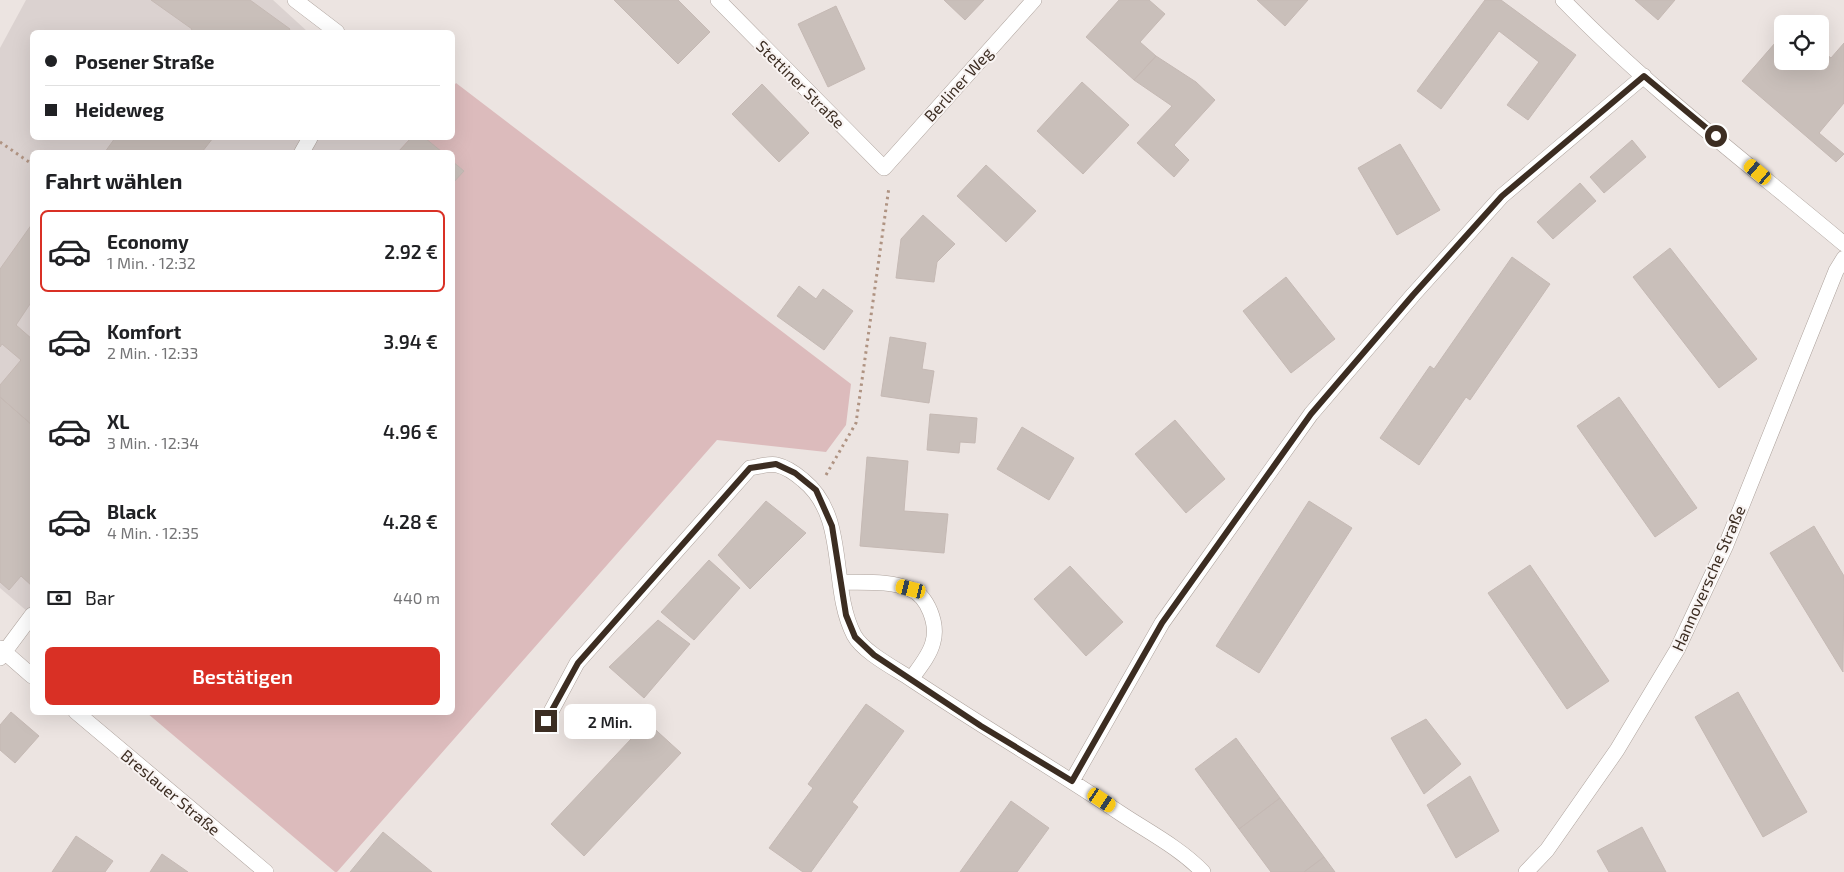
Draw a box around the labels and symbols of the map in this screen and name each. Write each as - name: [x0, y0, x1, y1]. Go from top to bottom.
- street label: Stettiner Straße: [753, 36, 849, 132]
- street label: Berliner Weg: [920, 43, 996, 125]
- route start: [1705, 125, 1727, 147]
- car: [1741, 157, 1774, 187]
- street label: Hannoversche Straße: [1667, 502, 1749, 654]
- car: [894, 578, 927, 600]
- callout: 2 Min.: [564, 704, 656, 738]
- route end: [535, 710, 557, 732]
- street label: Breslauer Straße: [118, 745, 224, 839]
- car: [1085, 785, 1118, 815]

